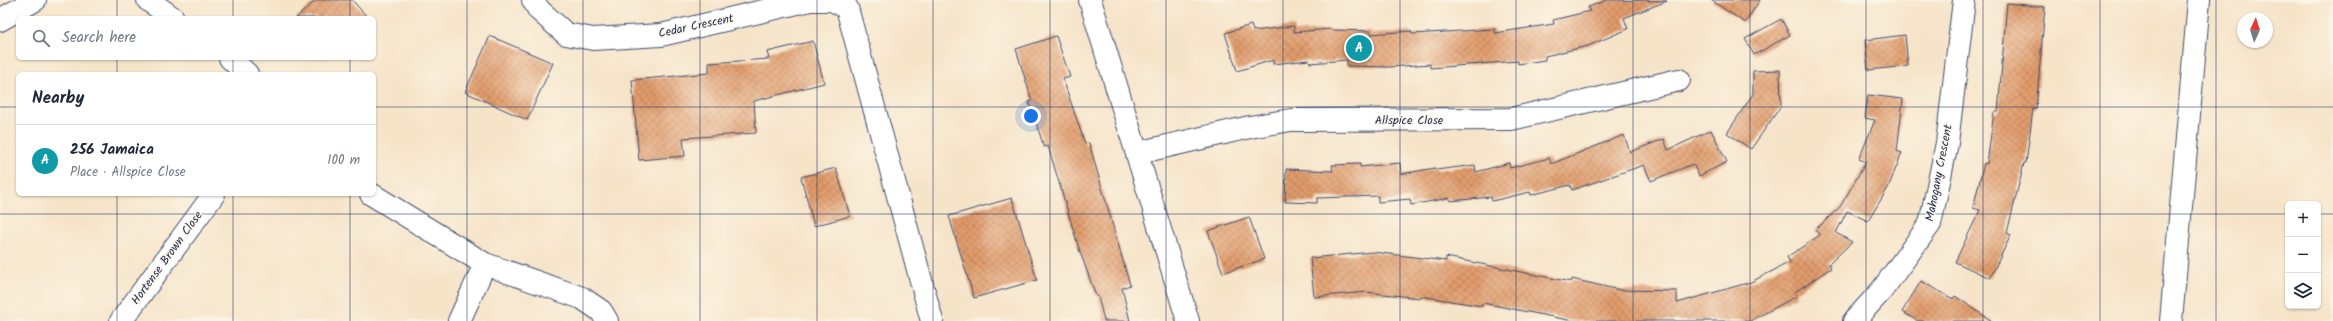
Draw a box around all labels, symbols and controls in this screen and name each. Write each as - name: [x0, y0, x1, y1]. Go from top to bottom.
- street label: Cedar Crescent: [657, 9, 736, 43]
- north arrow: [2237, 12, 2273, 48]
- search box: [16, 16, 376, 60]
- text: Search here: [62, 26, 136, 50]
- icon: search: [30, 27, 52, 49]
- pin: A: [1346, 33, 1372, 63]
- text: Nearby: [32, 85, 84, 112]
- your location: [1021, 106, 1041, 126]
- street label: Allspice Close: [1375, 111, 1444, 130]
- street label: Mahogany Crescent: [1920, 122, 1958, 223]
- text: 256 Jamaica: [70, 138, 154, 162]
- text: A: [41, 150, 49, 171]
- text: 100 m: [327, 150, 360, 171]
- text: Place · Allspice Close: [70, 162, 186, 183]
- map controls: [2285, 201, 2321, 309]
- button: +: [2285, 201, 2321, 237]
- street label: Hortense Brown Close: [127, 207, 208, 309]
- button: −: [2285, 237, 2321, 273]
- button: layers: [2285, 273, 2321, 309]

